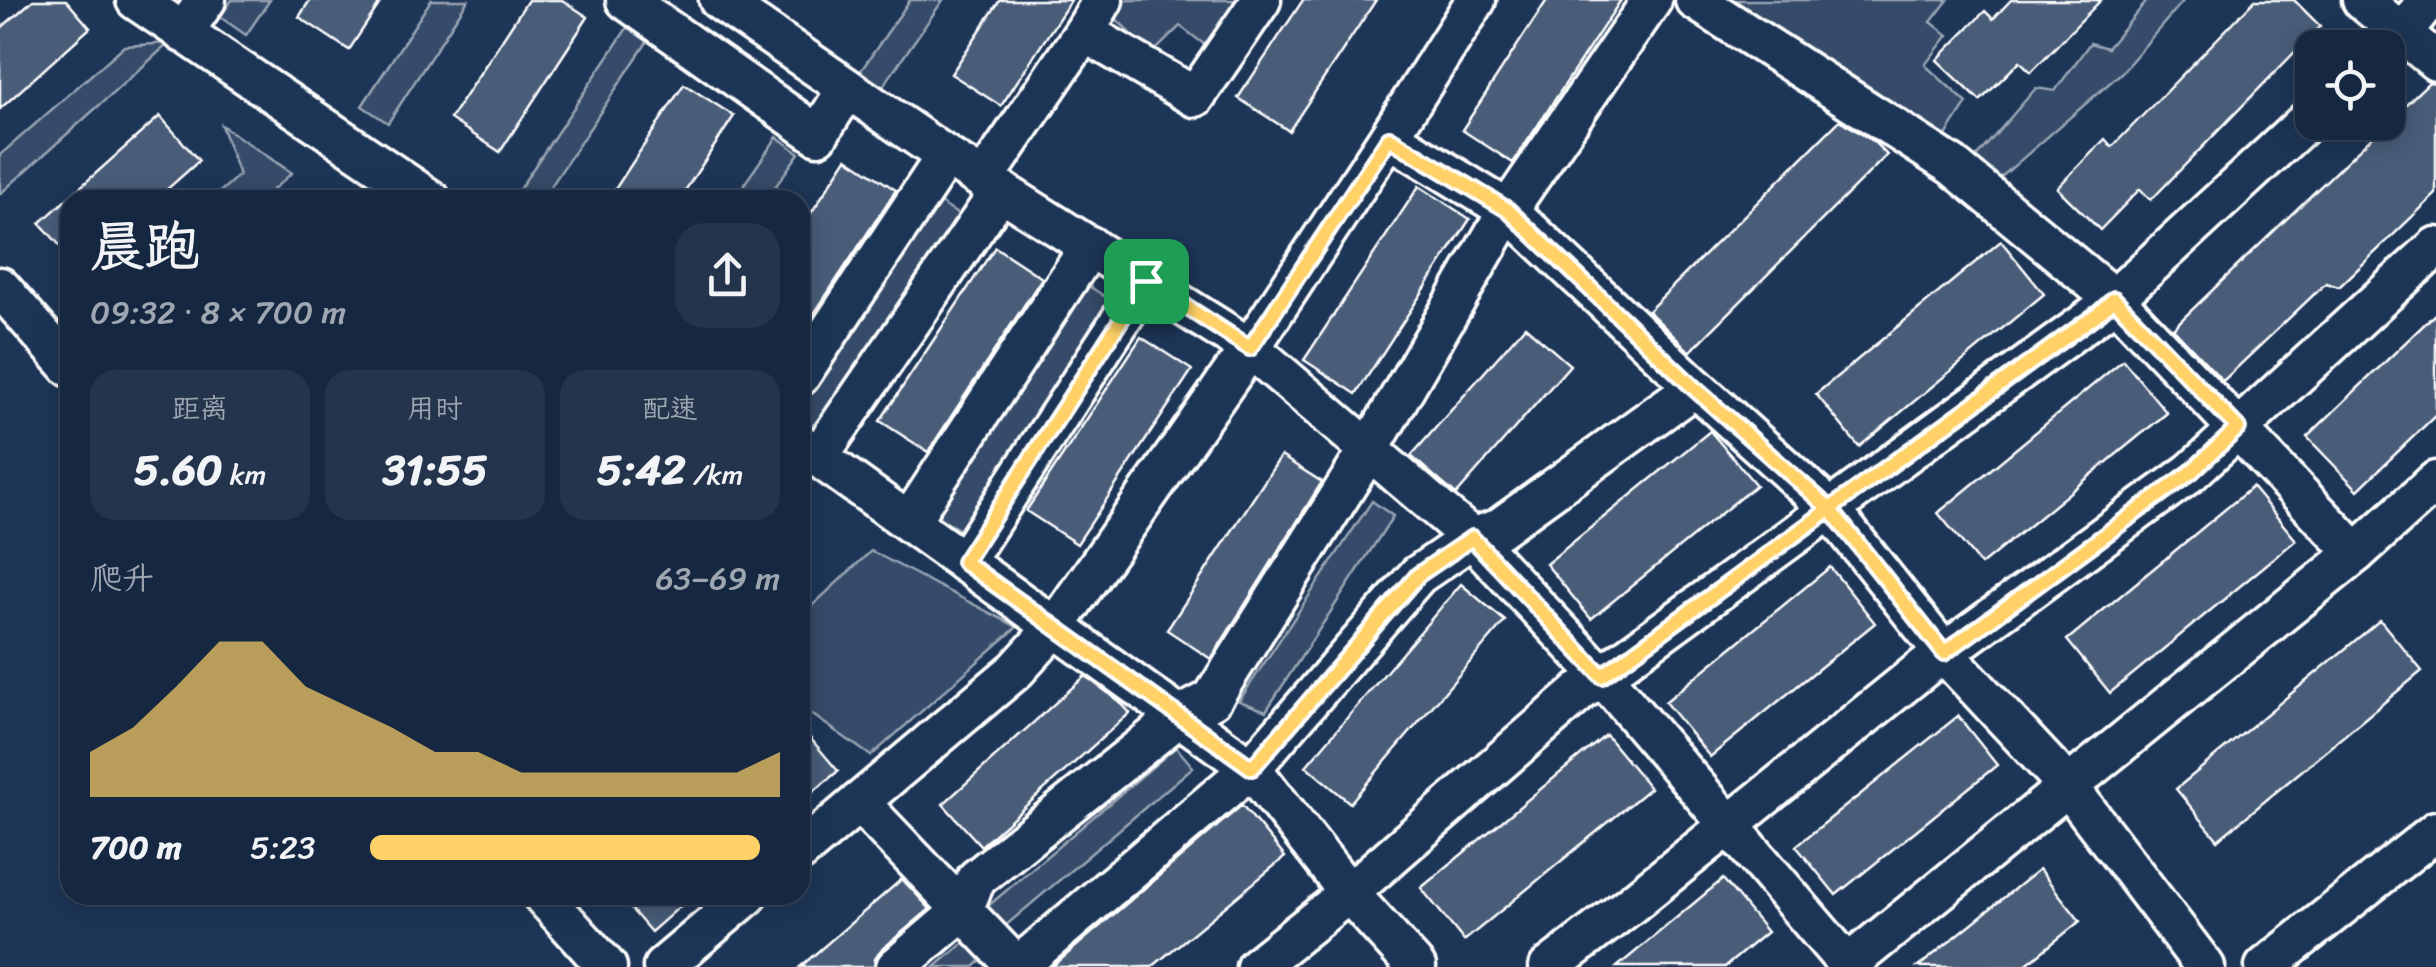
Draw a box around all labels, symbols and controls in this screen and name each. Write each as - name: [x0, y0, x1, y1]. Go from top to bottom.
- map controls: [2295, 30, 2405, 140]
- button: locate: [2295, 30, 2405, 140]
- text: 晨跑: [90, 198, 200, 295]
- button: share: [675, 223, 780, 328]
- pin: [1104, 239, 1189, 324]
- icon: arrive: [1119, 254, 1174, 309]
- text: 09:32 · 8 × 700 m: [90, 284, 346, 341]
- text: 距离: [172, 384, 228, 433]
- text: 用时: [407, 384, 463, 433]
- text: 配速: [642, 384, 698, 433]
- text: 5.60: [134, 433, 223, 507]
- text: 31:55: [382, 433, 488, 507]
- text: 5:42: [597, 433, 686, 507]
- text: km: [223, 450, 266, 499]
- text: /km: [686, 450, 743, 499]
- text: 爬升: [90, 550, 154, 607]
- text: 63–69 m: [655, 550, 780, 607]
- text: 700 m: [90, 819, 182, 876]
- text: 5:23: [250, 819, 315, 876]

